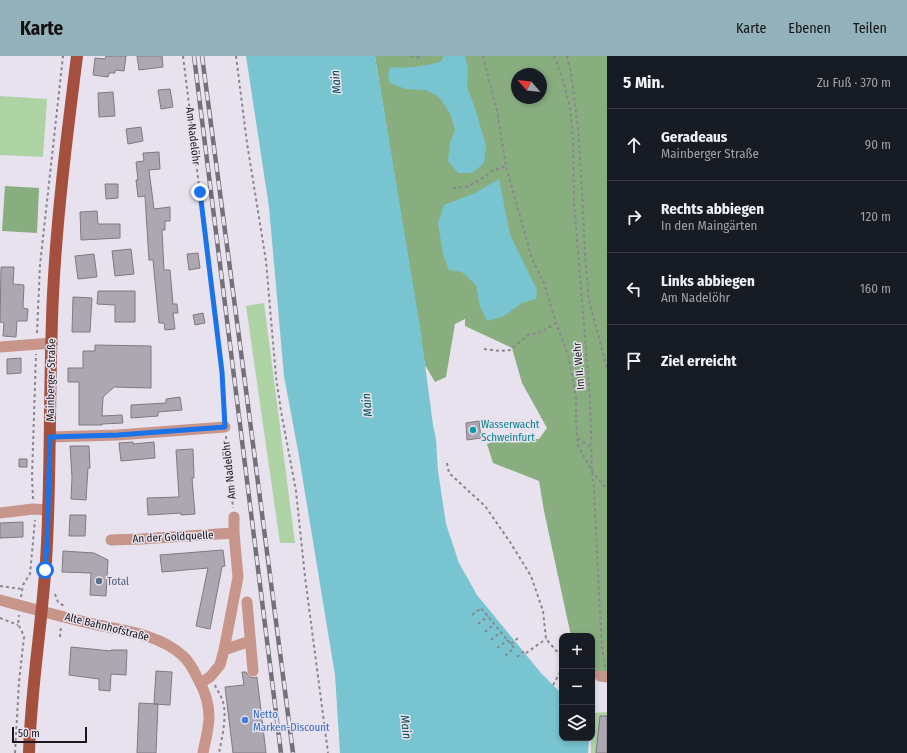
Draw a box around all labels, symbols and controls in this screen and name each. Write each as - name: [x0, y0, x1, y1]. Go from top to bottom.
- text: Karte: [20, 17, 63, 40]
- text: Karte: [736, 20, 766, 37]
- text: Ebenen: [788, 20, 831, 37]
- text: Teilen: [853, 20, 887, 37]
- north arrow: [511, 68, 547, 104]
- water label: Main: [328, 69, 344, 95]
- text: 5 Min.: [623, 72, 664, 93]
- text: Zu Fuß · 370 m: [817, 75, 891, 90]
- street label: Am Nadelöhr: [183, 106, 203, 166]
- text: Geradeaus: [661, 128, 727, 146]
- icon: ahead: [623, 134, 645, 156]
- text: 90 m: [865, 137, 891, 152]
- text: Mainberger Straße: [661, 146, 759, 161]
- route end: [191, 183, 209, 201]
- text: Rechts abbiegen: [661, 200, 764, 218]
- icon: right: [623, 206, 645, 228]
- text: 120 m: [860, 209, 891, 224]
- text: In den Maingärten: [661, 218, 757, 233]
- text: Links abbiegen: [661, 272, 755, 290]
- icon: left: [623, 278, 645, 300]
- text: 160 m: [860, 281, 891, 296]
- text: Am Nadelöhr: [661, 290, 730, 305]
- street label: Mainberger Straße: [44, 338, 58, 422]
- street label: Im II. Wehr: [570, 341, 588, 390]
- icon: arrive: [623, 350, 645, 372]
- text: Ziel erreicht: [661, 352, 736, 370]
- water label: Main: [359, 392, 375, 418]
- place label: Wasserwacht Schweinfurt: [481, 418, 540, 444]
- marker: Wasserwacht Schweinfurt: [468, 425, 478, 435]
- street label: Am Nadelöhr: [219, 440, 239, 500]
- street label: An der Goldquelle: [132, 528, 214, 546]
- route start: [36, 561, 54, 579]
- place label: Total: [107, 575, 129, 588]
- marker: Total: [94, 576, 104, 586]
- street label: Alte Bahnhofstraße: [63, 610, 151, 644]
- map controls: [559, 633, 595, 741]
- button: +: [559, 633, 595, 669]
- button: −: [559, 669, 595, 705]
- button: layers: [559, 705, 595, 741]
- place label: Netto Marken-Discount: [253, 708, 330, 734]
- water label: Main: [398, 714, 414, 740]
- marker: Netto Marken-Discount: [240, 715, 250, 725]
- scale bar: [12, 725, 87, 744]
- text: 50 m: [18, 727, 40, 740]

